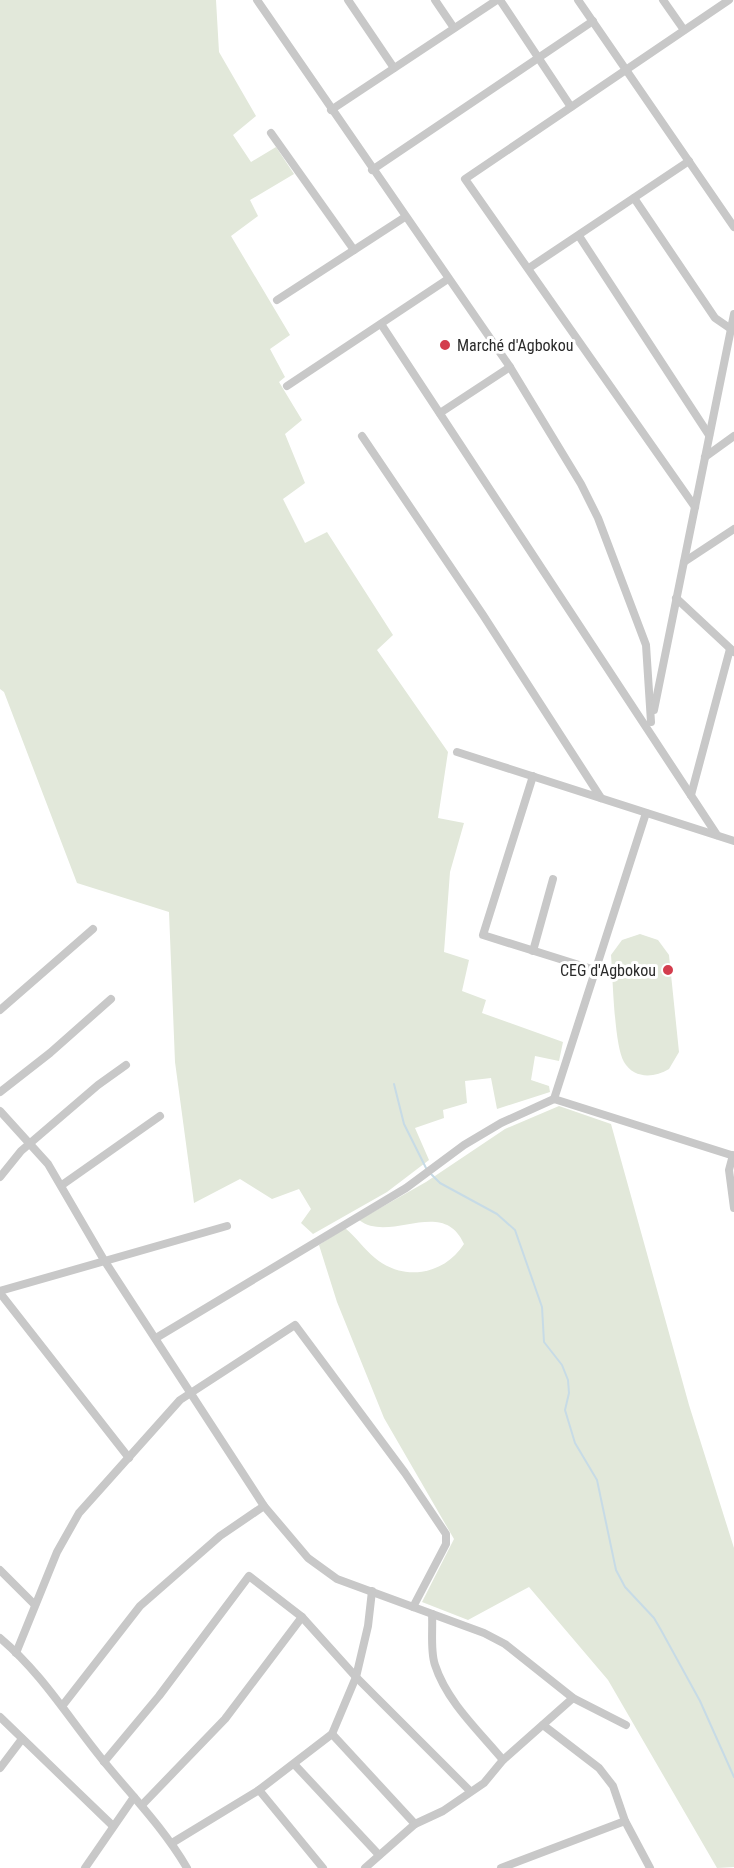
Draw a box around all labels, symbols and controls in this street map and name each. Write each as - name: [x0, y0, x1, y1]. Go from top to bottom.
- place label: Marché d'Agbokou: [457, 336, 574, 355]
- marker: Marché d'Agbokou: [438, 338, 452, 352]
- place label: CEG d'Agbokou: [560, 961, 656, 980]
- marker: CEG d'Agbokou: [661, 963, 675, 977]

